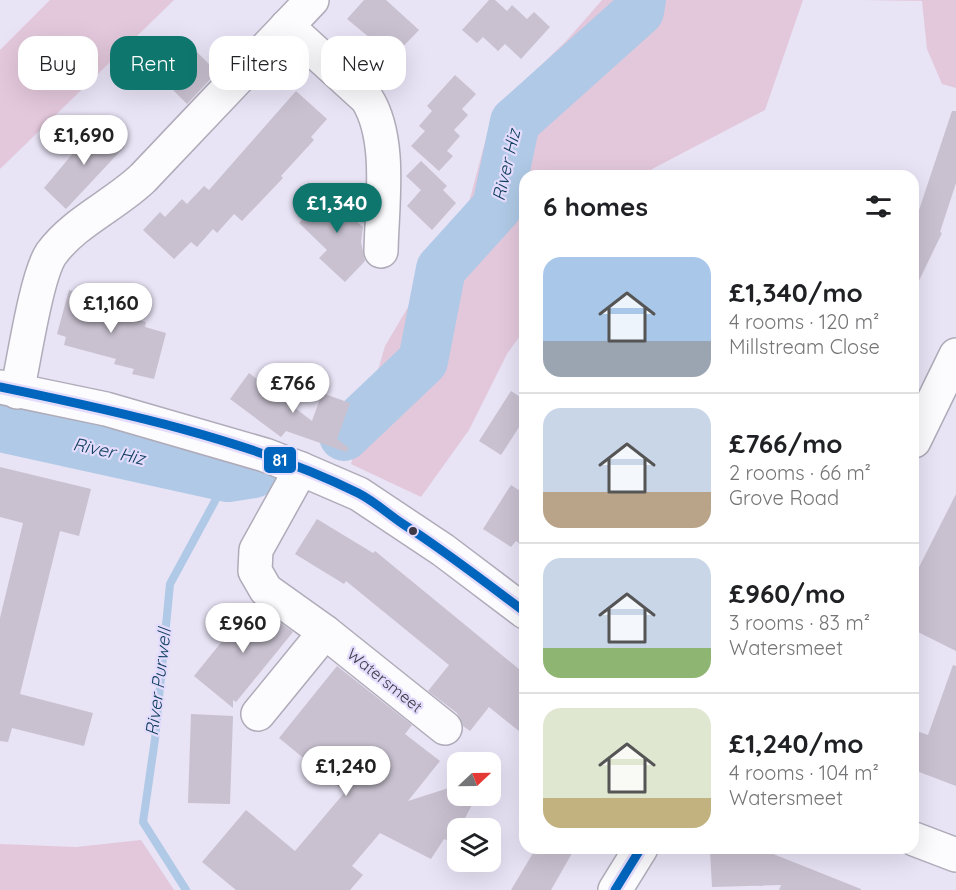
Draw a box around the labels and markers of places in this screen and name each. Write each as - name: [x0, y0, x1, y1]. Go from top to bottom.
- pin: £1,690: [35, 115, 133, 166]
- pin: £1,340: [288, 183, 386, 234]
- pin: £1,160: [62, 283, 160, 334]
- pin: £766: [257, 363, 329, 414]
- unlabelled marker: [407, 525, 419, 537]
- pin: £960: [207, 603, 279, 654]
- pin: £1,240: [297, 746, 395, 797]

